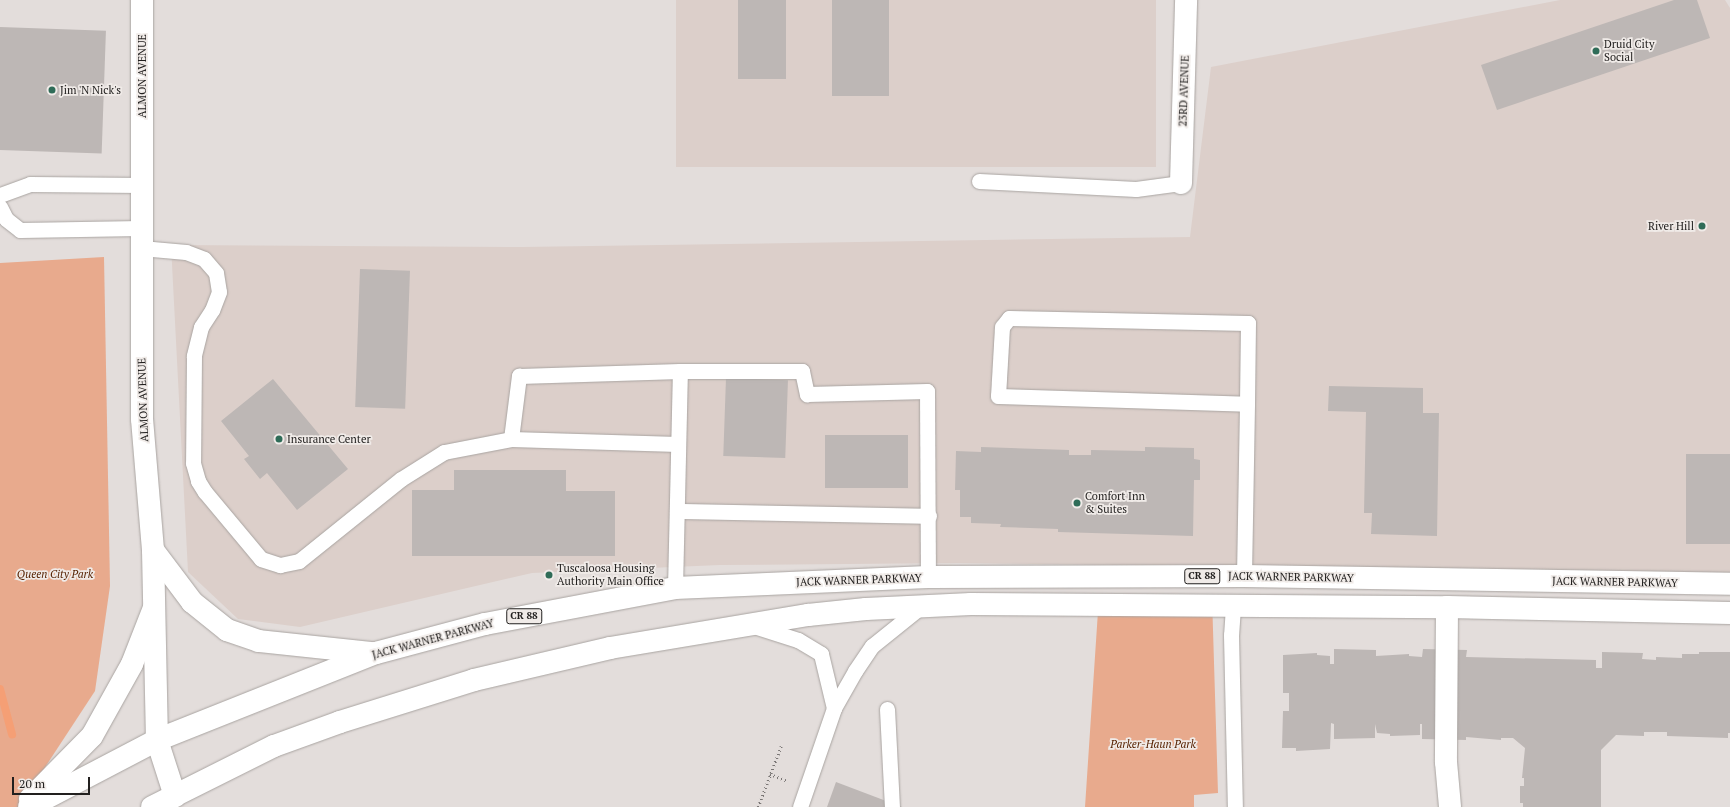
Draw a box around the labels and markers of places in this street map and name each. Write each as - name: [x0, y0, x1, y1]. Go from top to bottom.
- place label: Druid City Social: [1604, 38, 1654, 64]
- marker: Druid City Social: [1591, 46, 1601, 56]
- place label: Jim 'N Nick's: [60, 83, 121, 97]
- marker: Jim 'N Nick's: [47, 85, 57, 95]
- place label: River Hill: [1648, 219, 1694, 233]
- marker: River Hill: [1697, 221, 1707, 231]
- place label: Insurance Center: [287, 432, 371, 446]
- marker: Insurance Center: [274, 434, 284, 444]
- place label: Comfort Inn & Suites: [1085, 490, 1145, 516]
- marker: Comfort Inn & Suites: [1072, 498, 1082, 508]
- place label: Tuscaloosa Housing Authority Main Office: [557, 562, 664, 588]
- marker: Tuscaloosa Housing Authority Main Office: [544, 570, 554, 580]

